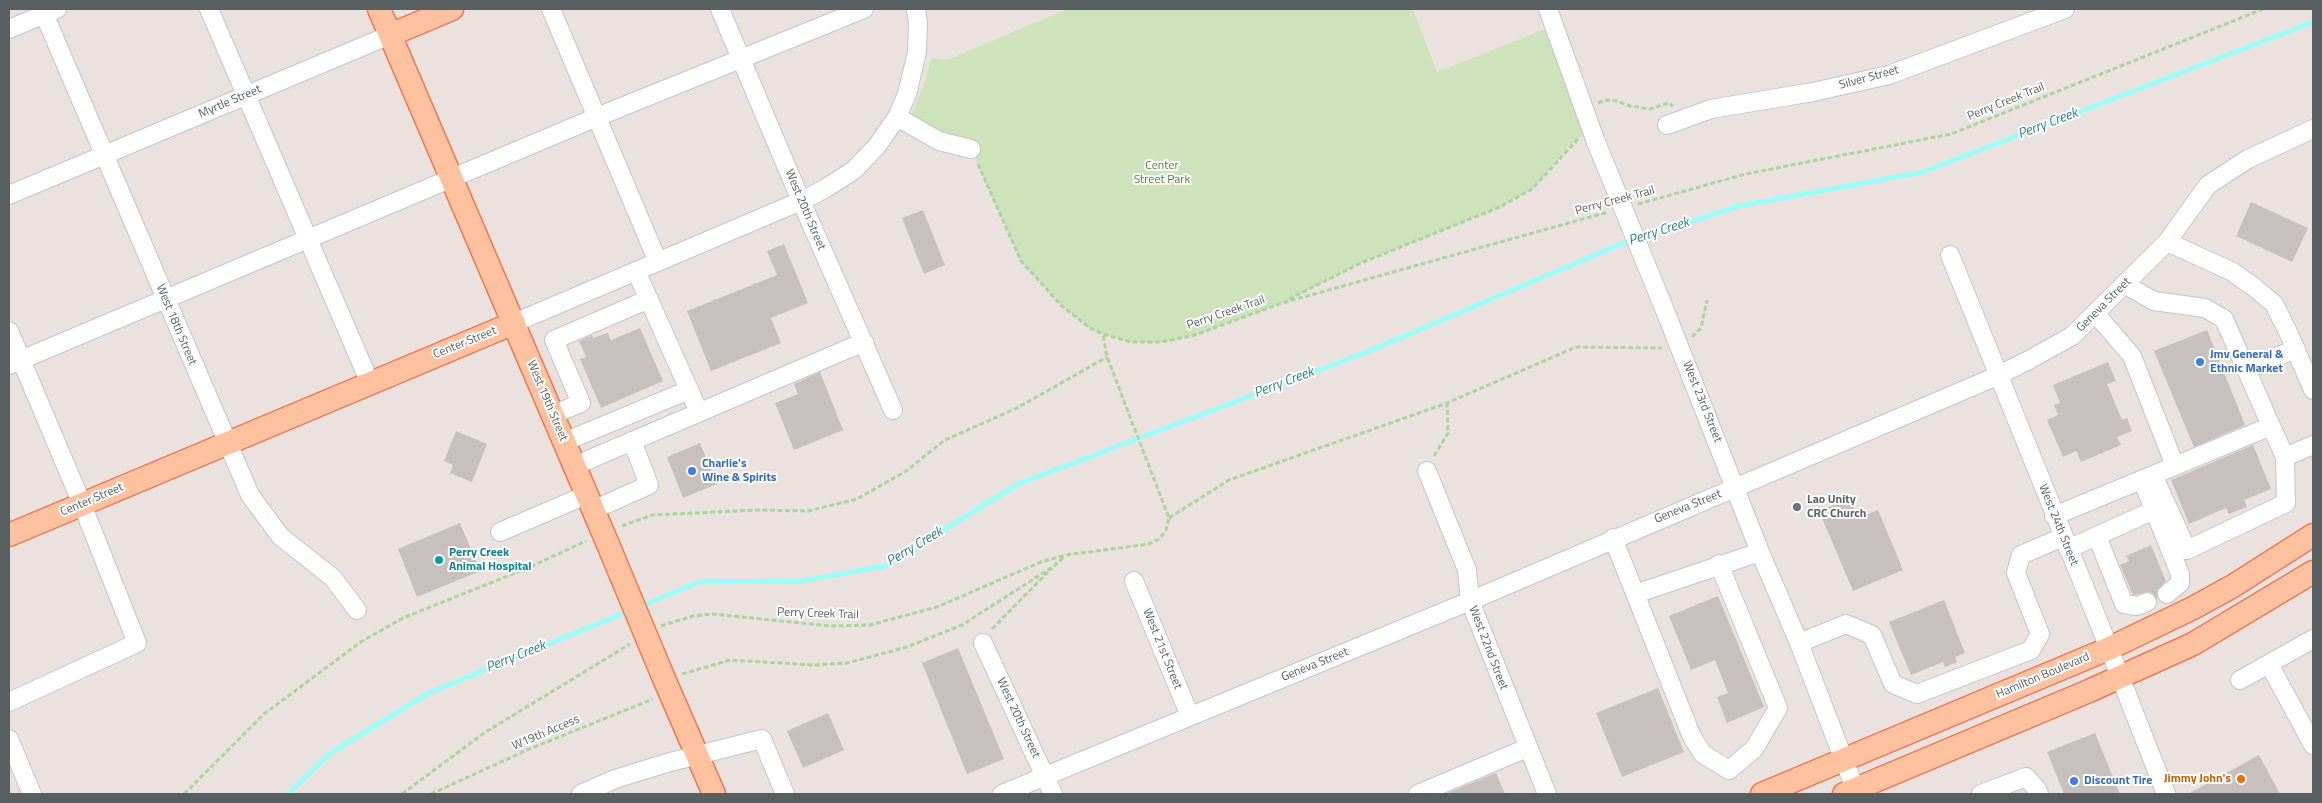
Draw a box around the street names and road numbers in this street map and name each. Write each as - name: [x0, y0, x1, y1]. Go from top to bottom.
- street label: Silver Street: [1838, 63, 1900, 93]
- street label: Perry Creek Trail: [1965, 80, 2047, 124]
- street label: Myrtle Street: [197, 82, 263, 122]
- street label: West 20th Street: [781, 167, 829, 253]
- street label: Perry Creek Trail: [1574, 183, 1656, 219]
- street label: Geneva Street: [2074, 275, 2134, 335]
- street label: West 18th Street: [152, 282, 200, 368]
- street label: Perry Creek Trail: [1185, 293, 1267, 333]
- street label: Center Street: [431, 324, 499, 362]
- street label: West 19th Street: [523, 358, 571, 444]
- street label: West 23rd Street: [1679, 359, 1725, 445]
- street label: Center Street: [58, 480, 126, 520]
- street label: West 24th Street: [2035, 482, 2081, 568]
- street label: Geneva Street: [1652, 487, 1724, 527]
- street label: West 22nd Street: [1465, 604, 1511, 692]
- street label: Perry Creek Trail: [777, 605, 859, 623]
- street label: West 21st Street: [1139, 607, 1185, 691]
- street label: Geneva Street: [1279, 645, 1351, 685]
- street label: Hamilton Boulevard: [1994, 650, 2092, 702]
- street label: West 20th Street: [993, 676, 1043, 760]
- street label: W19th Access: [510, 712, 582, 754]

